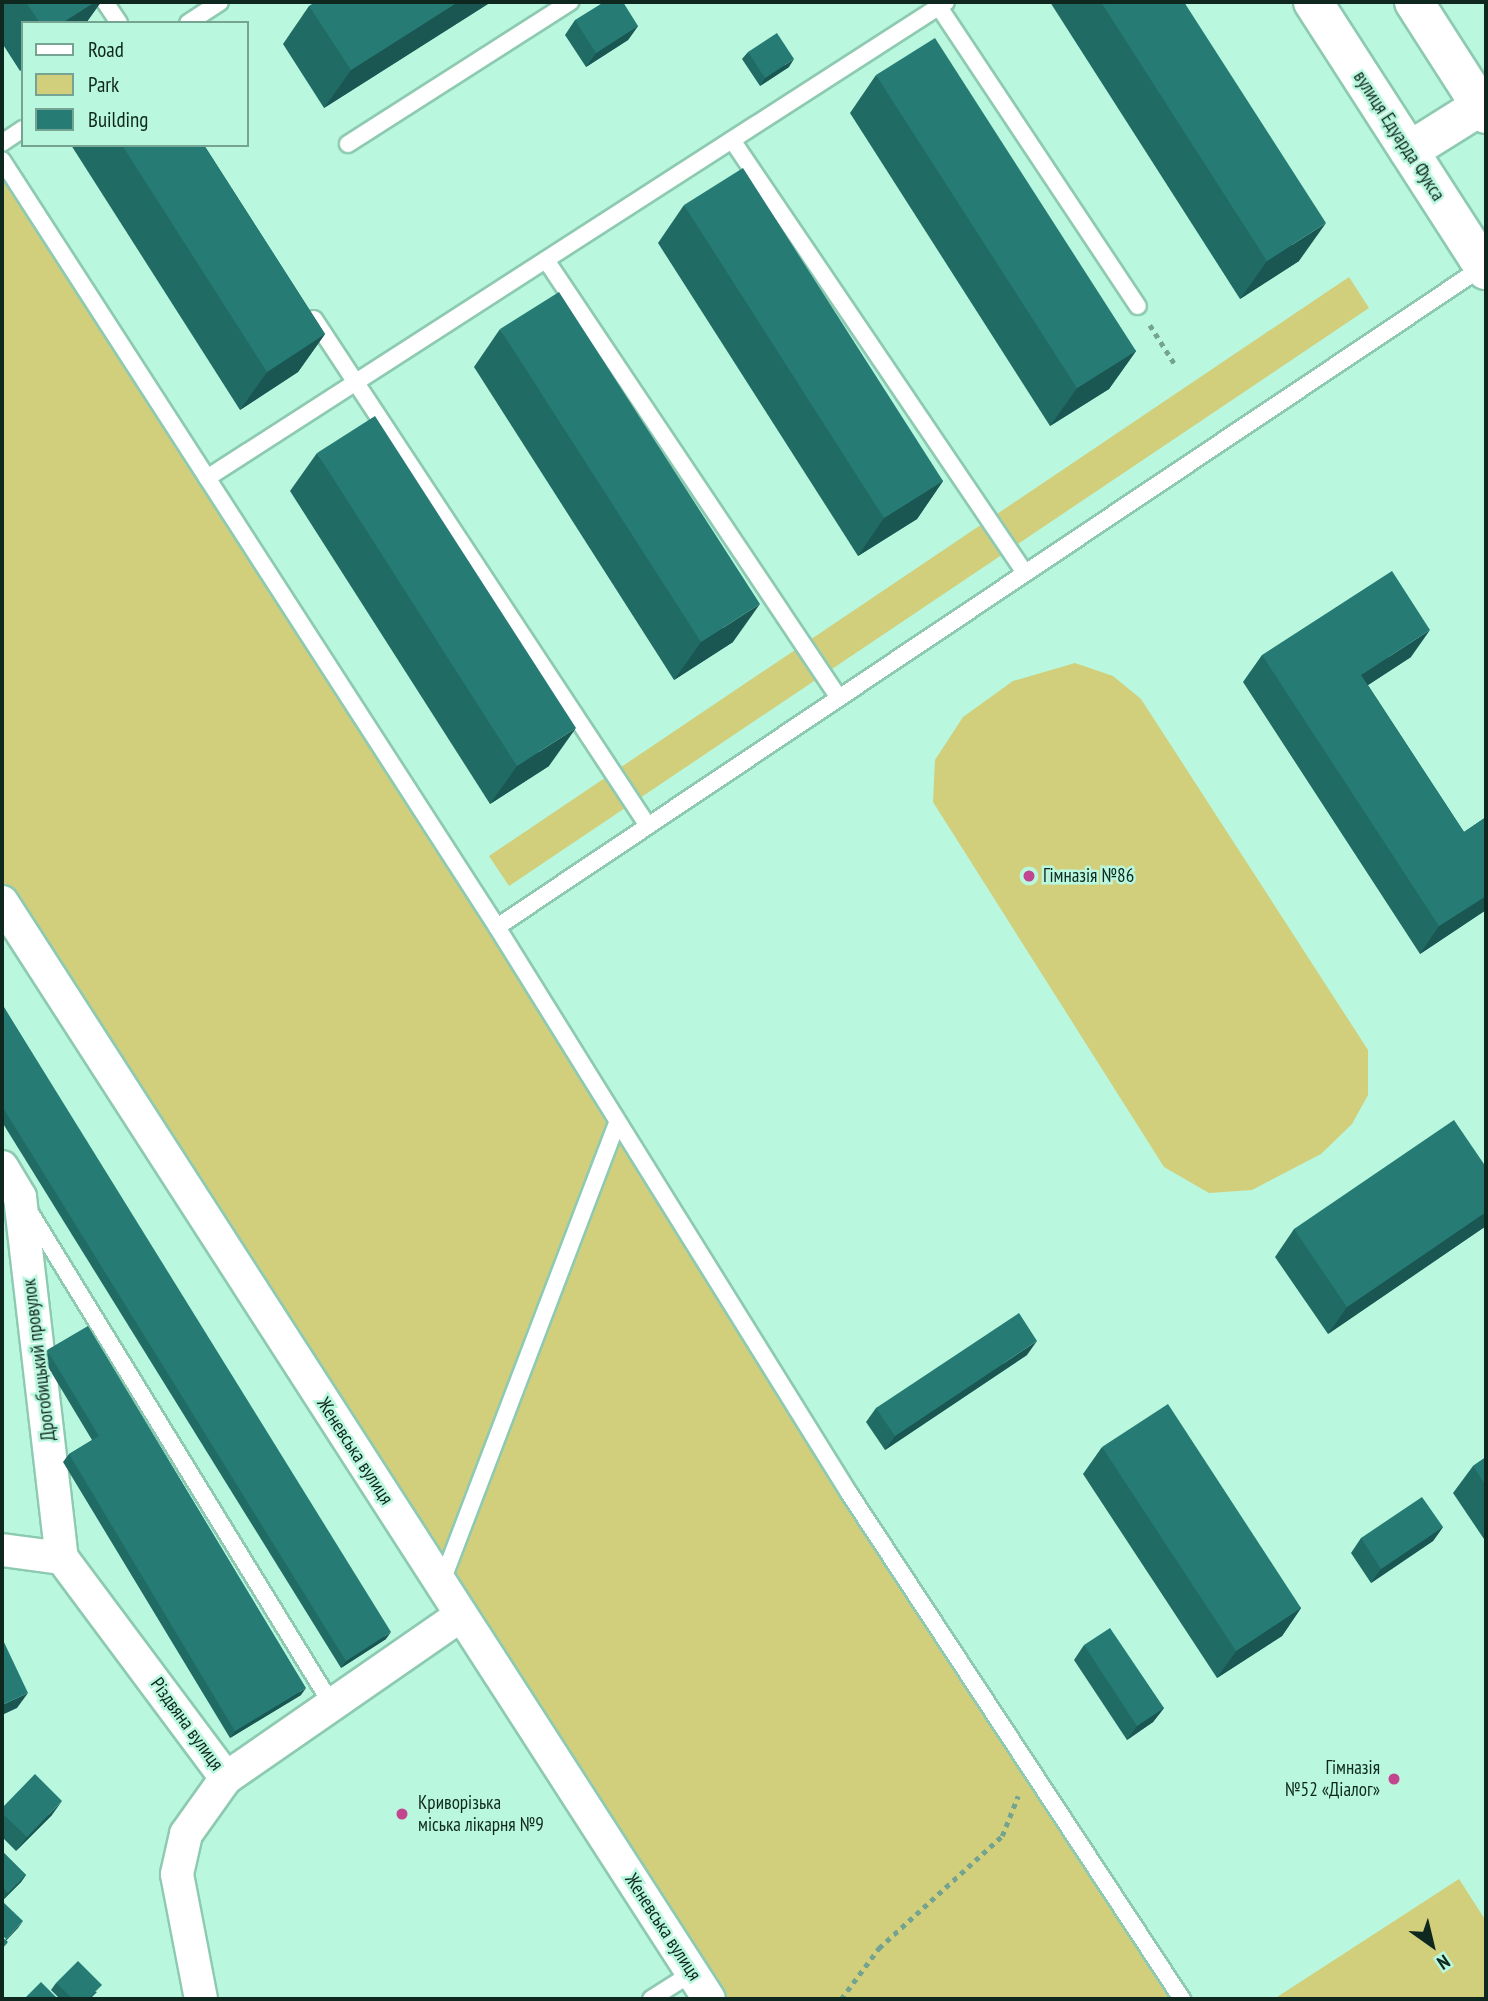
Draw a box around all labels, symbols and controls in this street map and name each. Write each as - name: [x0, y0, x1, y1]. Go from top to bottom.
- legend: [21, 21, 248, 147]
- text: Road: [88, 36, 124, 63]
- street label: вулиця Едуарда Фукса: [1348, 67, 1450, 205]
- text: Park: [88, 71, 119, 98]
- text: Building: [88, 106, 148, 133]
- place label: Гімназія №86: [1043, 865, 1134, 887]
- marker: Гімназія №86: [1021, 868, 1037, 884]
- street label: Дрогобицький провулок: [18, 1278, 60, 1442]
- street label: Женевська вулиця: [312, 1393, 398, 1509]
- street label: Різдвяна вулиця: [146, 1673, 228, 1775]
- place label: Гімназія №52 «Діалог»: [1285, 1757, 1380, 1801]
- marker: Гімназія №52 «Діалог»: [1386, 1771, 1402, 1787]
- place label: Криворізька міська лікарня №9: [418, 1792, 544, 1836]
- marker: Криворізька міська лікарня №9: [392, 1804, 412, 1824]
- street label: Женевська вулиця: [620, 1869, 706, 1985]
- north arrow: [1397, 1910, 1467, 1980]
- text: N: [1433, 1950, 1455, 1975]

